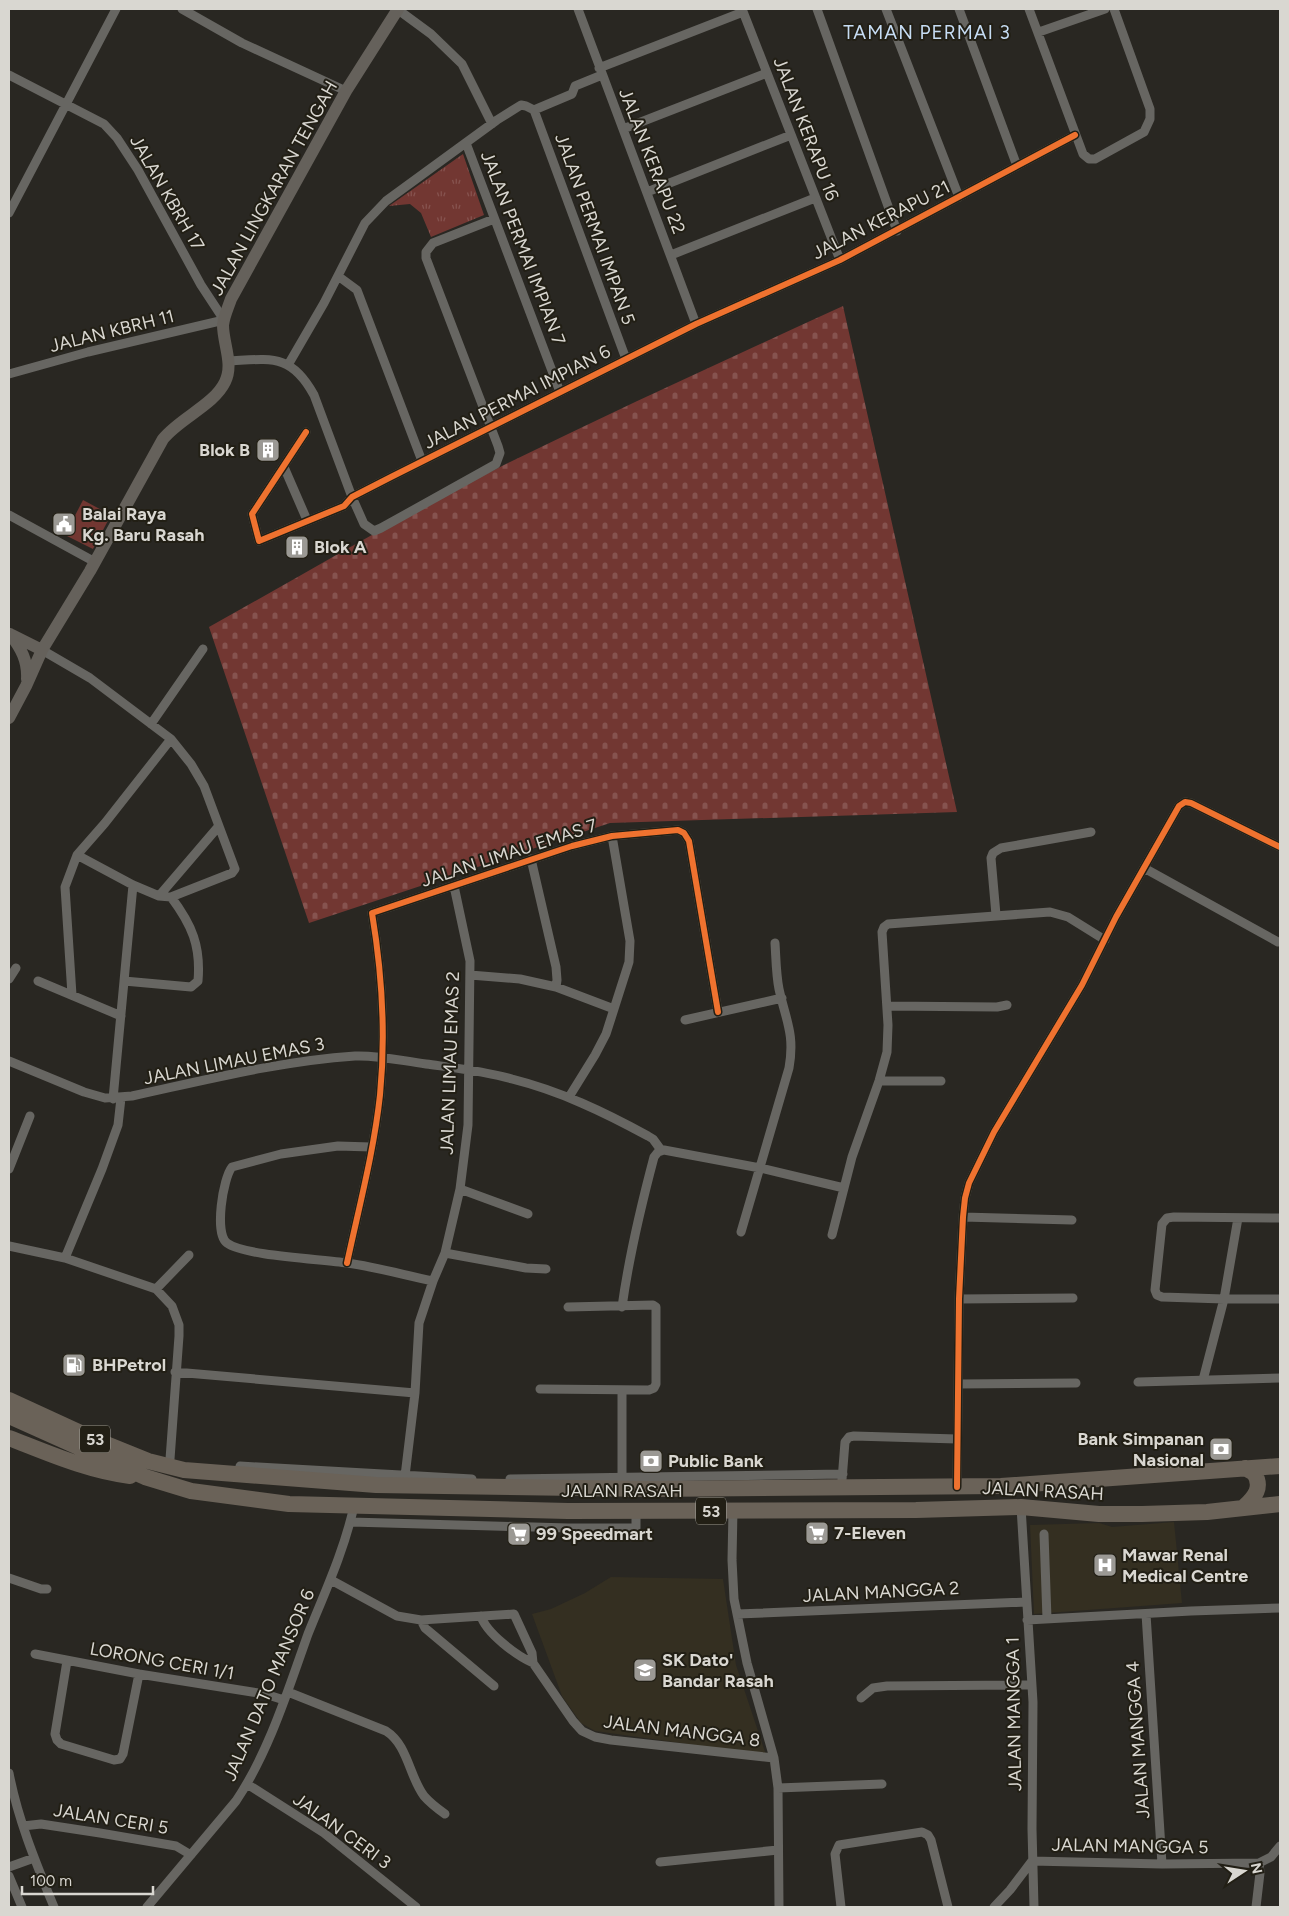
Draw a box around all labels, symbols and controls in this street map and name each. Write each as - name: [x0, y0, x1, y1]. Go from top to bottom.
- district label: TAMAN PERMAI 3: [843, 21, 1011, 44]
- street label: JALAN KERAPU 16: [769, 54, 843, 204]
- street label: JALAN LINGKARAN TENGAH: [206, 77, 342, 299]
- street label: JALAN KERAPU 22: [614, 85, 690, 237]
- street label: JALAN PERMAI IMPAN 5: [550, 130, 640, 328]
- street label: JALAN KBRH 17: [125, 131, 209, 255]
- street label: JALAN PERMAI IMPIAN 7: [476, 148, 570, 348]
- street label: JALAN KERAPU 21: [808, 176, 954, 264]
- street label: JALAN KBRH 11: [47, 305, 177, 357]
- street label: JALAN PERMAI IMPIAN 6: [420, 340, 614, 454]
- building icon: Blok B: [255, 437, 281, 463]
- place label: Blok B: [199, 439, 250, 461]
- place label: Balai Raya Kg. Baru Rasah: [82, 503, 204, 546]
- public building icon: Balai Raya Kg. Baru Rasah: [51, 511, 77, 537]
- building icon: Blok A: [284, 534, 310, 560]
- place label: Blok A: [314, 536, 367, 558]
- street label: JALAN LIMAU EMAS 7: [418, 814, 600, 892]
- street label: JALAN LIMAU EMAS 2: [436, 971, 464, 1155]
- street label: JALAN LIMAU EMAS 3: [142, 1033, 326, 1089]
- fuel station icon: BHPetrol: [61, 1352, 87, 1378]
- place label: BHPetrol: [92, 1354, 166, 1376]
- road number: 53: [80, 1426, 110, 1452]
- place label: Bank Simpanan Nasional: [1077, 1428, 1204, 1471]
- bank icon: Bank Simpanan Nasional: [1208, 1436, 1234, 1462]
- bank icon: Public Bank: [638, 1448, 664, 1474]
- place label: Public Bank: [668, 1450, 764, 1472]
- street label: JALAN RASAH: [982, 1477, 1104, 1505]
- street label: JALAN RASAH: [561, 1480, 683, 1502]
- road number: 53: [696, 1498, 726, 1524]
- supermarket icon: 7-Eleven: [804, 1520, 830, 1546]
- supermarket icon: 99 Speedmart: [506, 1521, 532, 1547]
- place label: 7-Eleven: [834, 1522, 906, 1544]
- place label: 99 Speedmart: [536, 1523, 653, 1545]
- place label: Mawar Renal Medical Centre: [1122, 1544, 1248, 1587]
- hospital icon: Mawar Renal Medical Centre: [1092, 1552, 1118, 1578]
- street label: JALAN MANGGA 2: [802, 1577, 960, 1607]
- street label: JALAN DATO MANSOR 6: [219, 1586, 319, 1784]
- street label: LORONG CERI 1/1: [88, 1637, 236, 1685]
- street label: JALAN MANGGA 1: [1002, 1637, 1026, 1791]
- place label: SK Dato' Bandar Rasah: [662, 1649, 774, 1692]
- school or university icon: SK Dato' Bandar Rasah: [632, 1657, 658, 1683]
- street label: JALAN MANGGA 4: [1122, 1661, 1154, 1819]
- street label: JALAN MANGGA 8: [602, 1710, 762, 1752]
- street label: JALAN CERI 3: [289, 1788, 395, 1874]
- street label: JALAN CERI 5: [52, 1799, 170, 1839]
- street label: JALAN MANGGA 5: [1051, 1834, 1209, 1858]
- north arrow: [1219, 1846, 1269, 1896]
- text: N: [1247, 1861, 1266, 1875]
- scale bar: [22, 1864, 154, 1896]
- text: 100 m: [30, 1872, 72, 1890]

